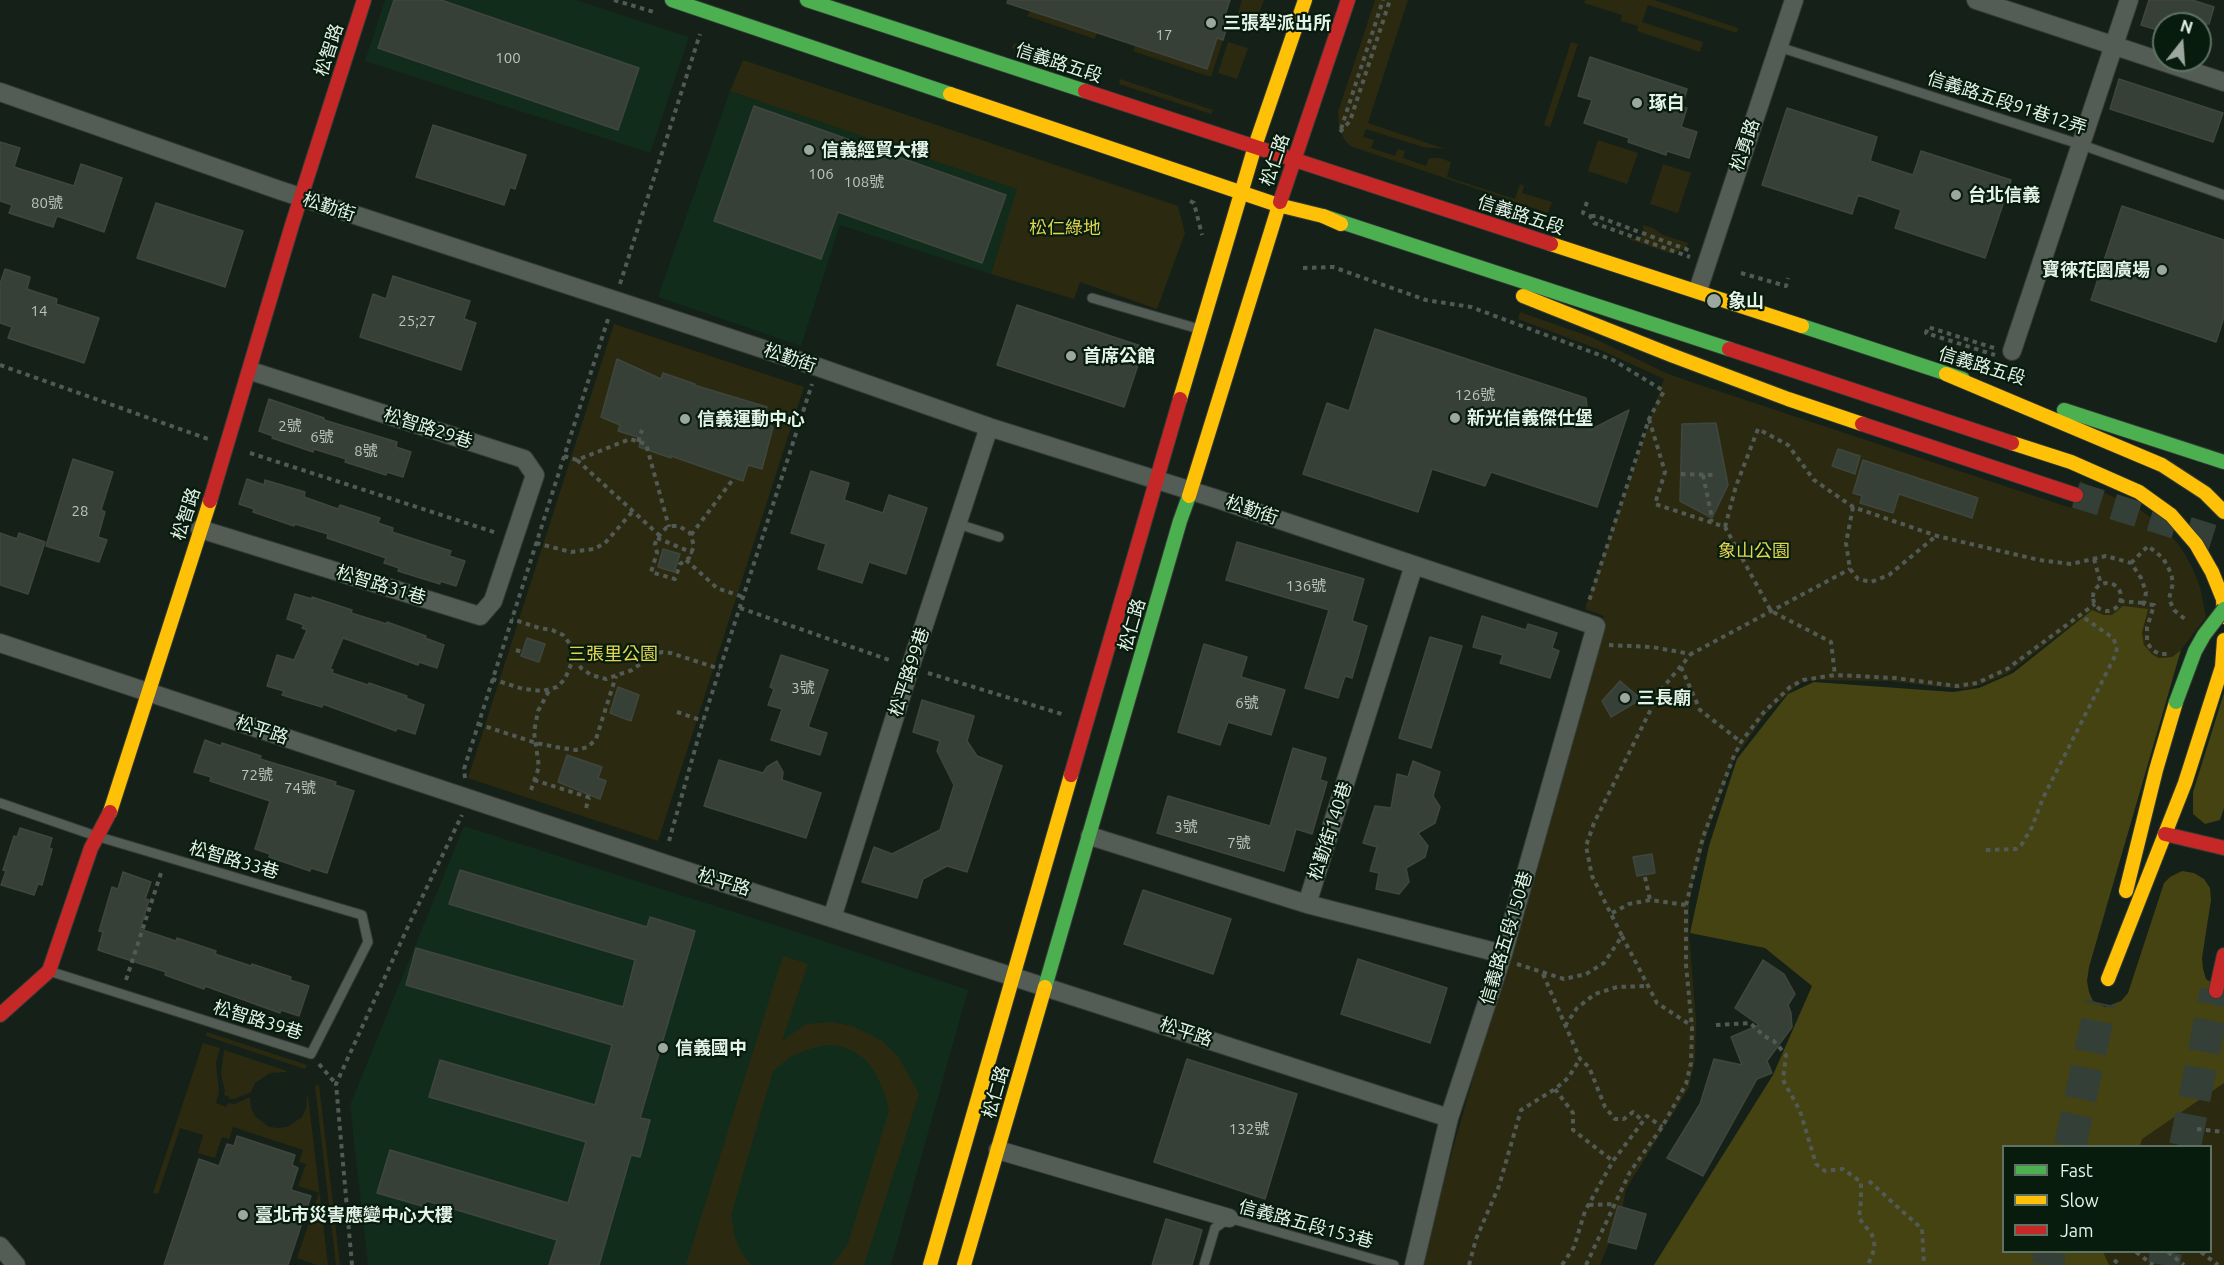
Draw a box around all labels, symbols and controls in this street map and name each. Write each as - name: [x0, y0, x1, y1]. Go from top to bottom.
- place label: 三張犁派出所: [1223, 12, 1331, 34]
- north arrow: [2152, 12, 2212, 72]
- marker: 三張犁派出所: [1204, 16, 1218, 30]
- text: N: [2178, 16, 2195, 37]
- street label: 松智路: [310, 21, 348, 79]
- house number: 17: [1156, 26, 1172, 44]
- street label: 信義路五段: [1013, 39, 1105, 87]
- house number: 100: [495, 49, 521, 67]
- street label: 信義路五段91巷12弄: [1924, 67, 2090, 139]
- place label: 琢白: [1649, 92, 1685, 114]
- marker: 琢白: [1630, 96, 1644, 110]
- street label: 松勇路: [1726, 116, 1764, 174]
- street label: 松仁路: [1256, 131, 1294, 189]
- place label: 信義經貿大樓: [821, 139, 929, 161]
- marker: 信義經貿大樓: [802, 143, 816, 157]
- house number: 106: [808, 165, 834, 183]
- house number: 108號: [844, 173, 884, 191]
- place label: 台北信義: [1968, 184, 2040, 206]
- street label: 松勤街: [300, 188, 358, 226]
- marker: 台北信義: [1949, 188, 1963, 202]
- street label: 信義路五段: [1475, 191, 1567, 239]
- house number: 80號: [31, 194, 63, 212]
- park label: 松仁綠地: [1029, 217, 1101, 239]
- place label: 寶徠花園廣場: [2042, 259, 2150, 281]
- marker: 寶徠花園廣場: [2155, 263, 2169, 277]
- place label: 象山: [1728, 290, 1764, 312]
- marker: 象山: [1705, 292, 1723, 310]
- house number: 14: [31, 302, 47, 320]
- house number: 25;27: [398, 312, 436, 330]
- street label: 松勤街: [761, 339, 819, 377]
- street label: 信義路五段: [1936, 343, 2028, 389]
- place label: 首席公館: [1083, 345, 1155, 367]
- marker: 首席公館: [1064, 349, 1078, 363]
- house number: 126號: [1455, 386, 1495, 404]
- street label: 松智路29巷: [381, 403, 475, 453]
- place label: 新光信義傑仕堡: [1467, 407, 1593, 429]
- place label: 信義運動中心: [697, 408, 805, 430]
- marker: 新光信義傑仕堡: [1448, 411, 1462, 425]
- marker: 信義運動中心: [678, 412, 692, 426]
- house number: 2號: [278, 417, 302, 435]
- house number: 6號: [310, 428, 334, 446]
- house number: 8號: [354, 442, 378, 460]
- street label: 松智路: [167, 485, 205, 543]
- street label: 松勤街: [1223, 491, 1281, 529]
- house number: 28: [72, 502, 88, 520]
- park label: 象山公園: [1718, 540, 1790, 562]
- street label: 松智路31巷: [334, 561, 428, 609]
- house number: 136號: [1286, 577, 1326, 595]
- street label: 松仁路: [1114, 596, 1150, 654]
- street label: 松平路99巷: [884, 625, 934, 719]
- park label: 三張里公園: [568, 643, 658, 665]
- house number: 3號: [791, 679, 815, 697]
- place label: 三長廟: [1637, 687, 1691, 709]
- marker: 三長廟: [1618, 691, 1632, 705]
- house number: 6號: [1235, 694, 1259, 712]
- street label: 松平路: [233, 711, 291, 749]
- house number: 72號: [241, 766, 273, 784]
- house number: 74號: [284, 779, 316, 797]
- street label: 松勤街140巷: [1304, 779, 1356, 883]
- house number: 3號: [1174, 818, 1198, 836]
- house number: 7號: [1227, 834, 1251, 852]
- street label: 松智路33巷: [187, 837, 281, 883]
- street label: 松平路: [695, 864, 753, 900]
- street label: 信義路五段150巷: [1475, 869, 1537, 1007]
- street label: 松智路39巷: [211, 996, 305, 1044]
- street label: 松平路: [1157, 1013, 1215, 1051]
- place label: 信義國中: [675, 1037, 747, 1059]
- marker: 信義國中: [656, 1041, 670, 1055]
- street label: 松仁路: [978, 1063, 1014, 1121]
- house number: 132號: [1229, 1120, 1269, 1138]
- legend: [2002, 1145, 2212, 1253]
- text: Fast: [2060, 1160, 2093, 1180]
- text: Slow: [2060, 1190, 2099, 1210]
- street label: 信義路五段153巷: [1236, 1196, 1376, 1252]
- place label: 臺北市災害應變中心大樓: [255, 1204, 453, 1226]
- marker: 臺北市災害應變中心大樓: [236, 1208, 250, 1222]
- text: Jam: [2060, 1220, 2094, 1240]

